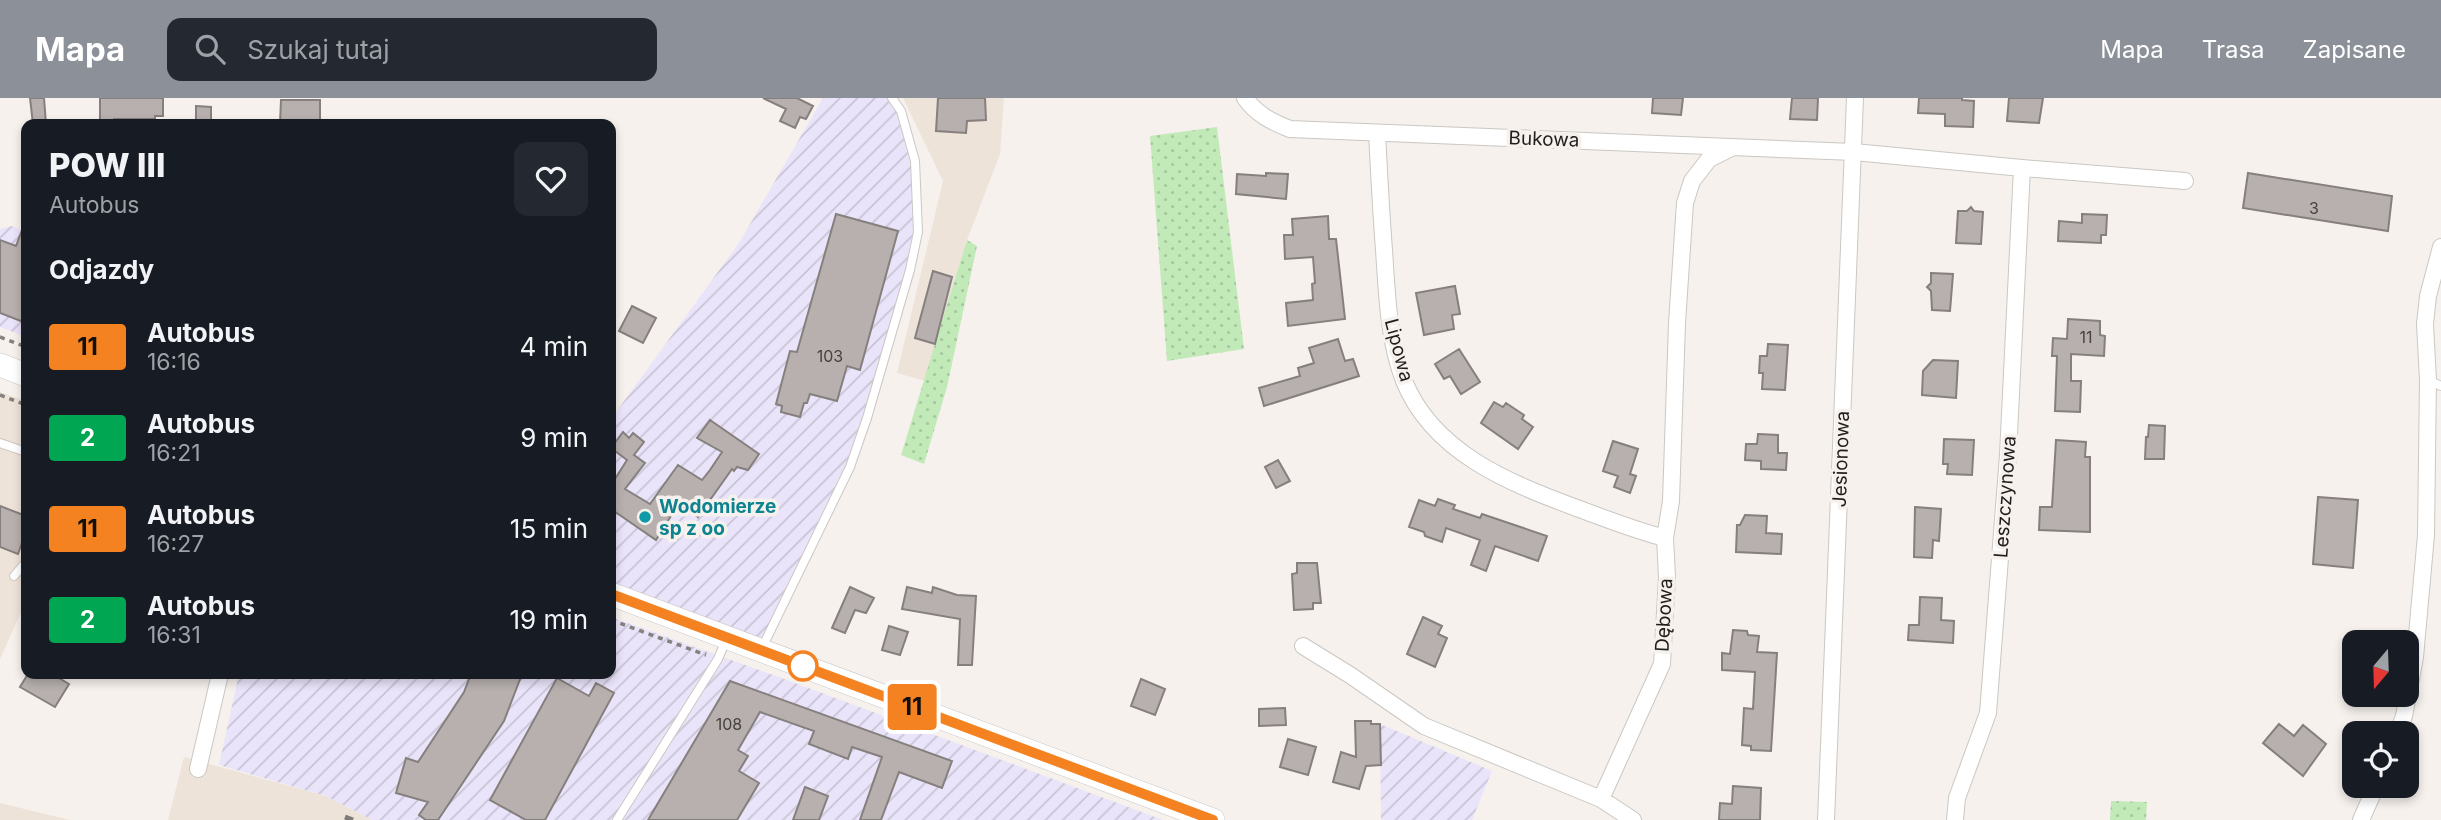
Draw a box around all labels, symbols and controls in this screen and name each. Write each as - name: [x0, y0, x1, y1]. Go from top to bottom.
- search box: [167, 18, 657, 81]
- text: Mapa: [35, 29, 125, 69]
- icon: search: [191, 30, 229, 68]
- text: Szukaj tutaj: [247, 34, 390, 65]
- text: Mapa: [2100, 35, 2164, 64]
- text: Trasa: [2202, 35, 2265, 64]
- text: Zapisane: [2303, 35, 2406, 64]
- street label: Bukowa: [1508, 126, 1580, 152]
- button: heart: [514, 142, 588, 216]
- text: POW III: [49, 145, 165, 185]
- text: Autobus: [49, 191, 139, 219]
- house number: 3: [2309, 198, 2319, 218]
- text: Odjazdy: [49, 254, 154, 285]
- street label: Lipowa: [1380, 316, 1418, 384]
- text: Autobus: [147, 317, 255, 348]
- house number: 11: [2079, 327, 2093, 347]
- text: 4 min: [519, 331, 588, 362]
- text: 11: [77, 332, 98, 361]
- house number: 103: [817, 346, 843, 366]
- text: 16:16: [147, 348, 201, 376]
- text: Autobus: [147, 408, 255, 439]
- street label: Jesionowa: [1828, 410, 1854, 508]
- text: 9 min: [520, 422, 588, 453]
- text: 2: [80, 423, 95, 452]
- street label: Leszczynowa: [1989, 435, 2021, 559]
- text: 16:21: [147, 439, 201, 467]
- place label: Wodomierze sp z oo: [659, 495, 776, 540]
- text: Autobus: [147, 499, 255, 530]
- marker: Wodomierze sp z oo: [637, 509, 653, 525]
- text: 15 min: [510, 513, 588, 544]
- text: 11: [77, 514, 98, 543]
- text: 16:27: [147, 530, 204, 558]
- street label: Dębowa: [1651, 578, 1677, 652]
- text: Autobus: [147, 590, 255, 621]
- text: 19 min: [510, 604, 588, 635]
- text: 2: [80, 605, 95, 634]
- text: 16:31: [147, 621, 201, 649]
- north arrow: [2342, 630, 2418, 707]
- map controls: [2342, 630, 2419, 798]
- unlabelled marker: [788, 651, 818, 681]
- line badge: 11: [880, 684, 944, 730]
- text: 11: [902, 692, 922, 721]
- house number: 108: [716, 714, 742, 734]
- button: locate: [2342, 721, 2419, 798]

